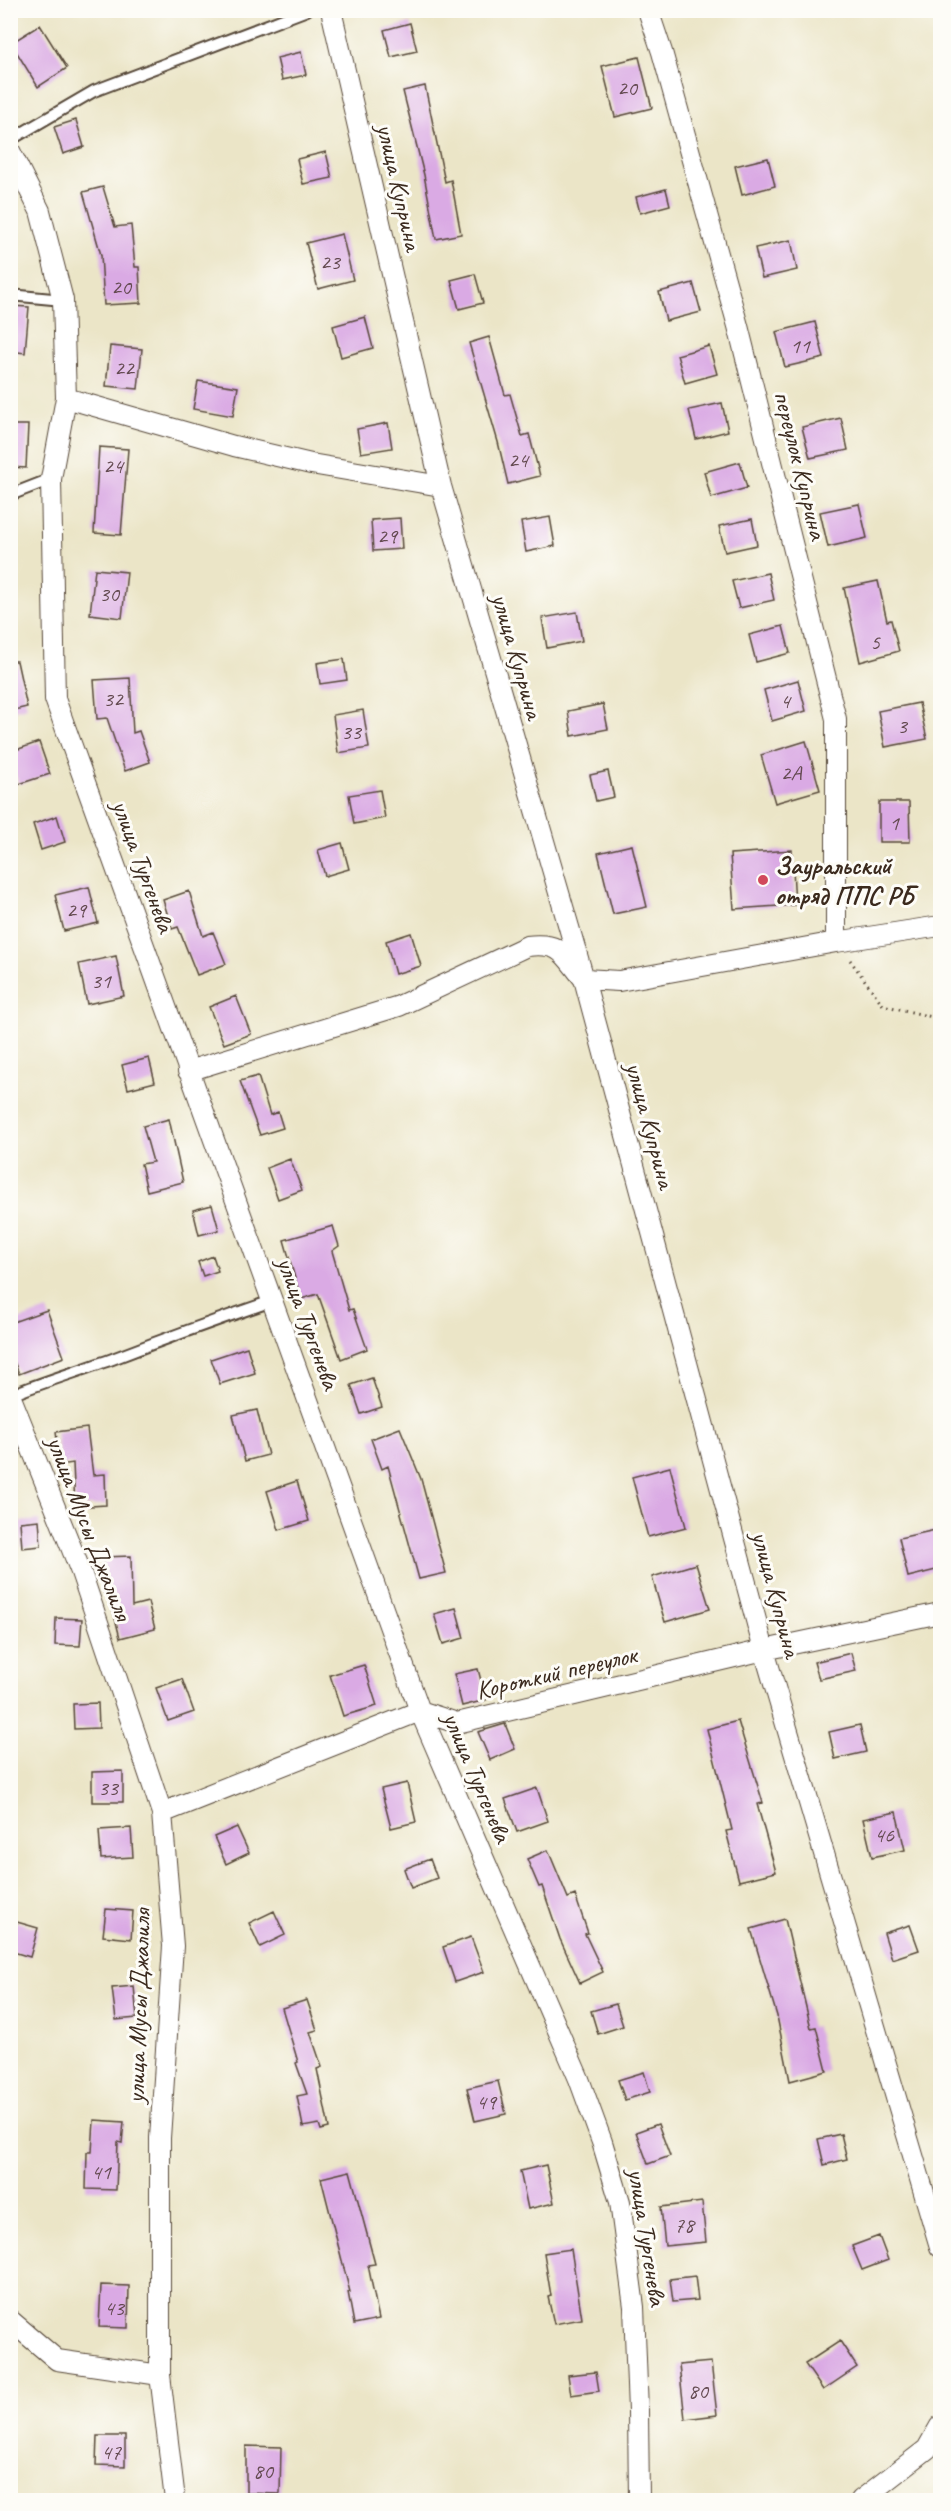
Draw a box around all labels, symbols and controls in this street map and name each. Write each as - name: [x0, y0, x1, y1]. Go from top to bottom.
- house number: 20: [617, 74, 639, 102]
- street label: улица Куприна: [368, 119, 431, 256]
- house number: 23: [320, 248, 342, 276]
- house number: 20: [111, 273, 133, 301]
- house number: 11: [790, 332, 811, 360]
- house number: 22: [114, 354, 136, 382]
- street label: переулок Куприна: [766, 387, 835, 544]
- house number: 24: [508, 446, 530, 474]
- house number: 24: [103, 452, 125, 480]
- house number: 29: [377, 522, 399, 550]
- house number: 30: [99, 580, 121, 608]
- street label: улица Куприна: [483, 588, 552, 725]
- house number: 5: [870, 628, 881, 656]
- house number: 32: [103, 685, 125, 713]
- house number: 4: [780, 687, 792, 715]
- house number: 3: [897, 712, 909, 740]
- house number: 33: [341, 718, 363, 746]
- house number: 2А: [781, 759, 802, 787]
- street label: улица Тургенева: [104, 794, 183, 938]
- house number: 1: [889, 809, 900, 837]
- place label: Зауральский отряд ППС РБ: [775, 849, 920, 912]
- marker: Зауральский отряд ППС РБ: [756, 873, 770, 887]
- house number: 29: [66, 896, 88, 924]
- house number: 31: [91, 967, 112, 995]
- street label: улица Куприна: [617, 1057, 684, 1194]
- street label: улица Тургенева: [269, 1251, 348, 1395]
- street label: улица Мусы Джалиля: [39, 1429, 141, 1627]
- street label: улица Куприна: [743, 1526, 810, 1663]
- street label: Короткий переулок: [473, 1637, 642, 1707]
- street label: улица Тургенева: [435, 1705, 520, 1849]
- house number: 33: [98, 1774, 120, 1802]
- house number: 46: [874, 1821, 895, 1849]
- street label: улица Мусы Джалиля: [119, 1906, 158, 2106]
- house number: 49: [476, 2088, 498, 2116]
- house number: 41: [91, 2158, 112, 2186]
- street label: улица Тургенева: [620, 2164, 675, 2310]
- house number: 78: [674, 2211, 696, 2239]
- house number: 43: [104, 2294, 126, 2322]
- house number: 80: [688, 2377, 710, 2405]
- house number: 47: [101, 2438, 122, 2466]
- house number: 80: [253, 2457, 275, 2485]

